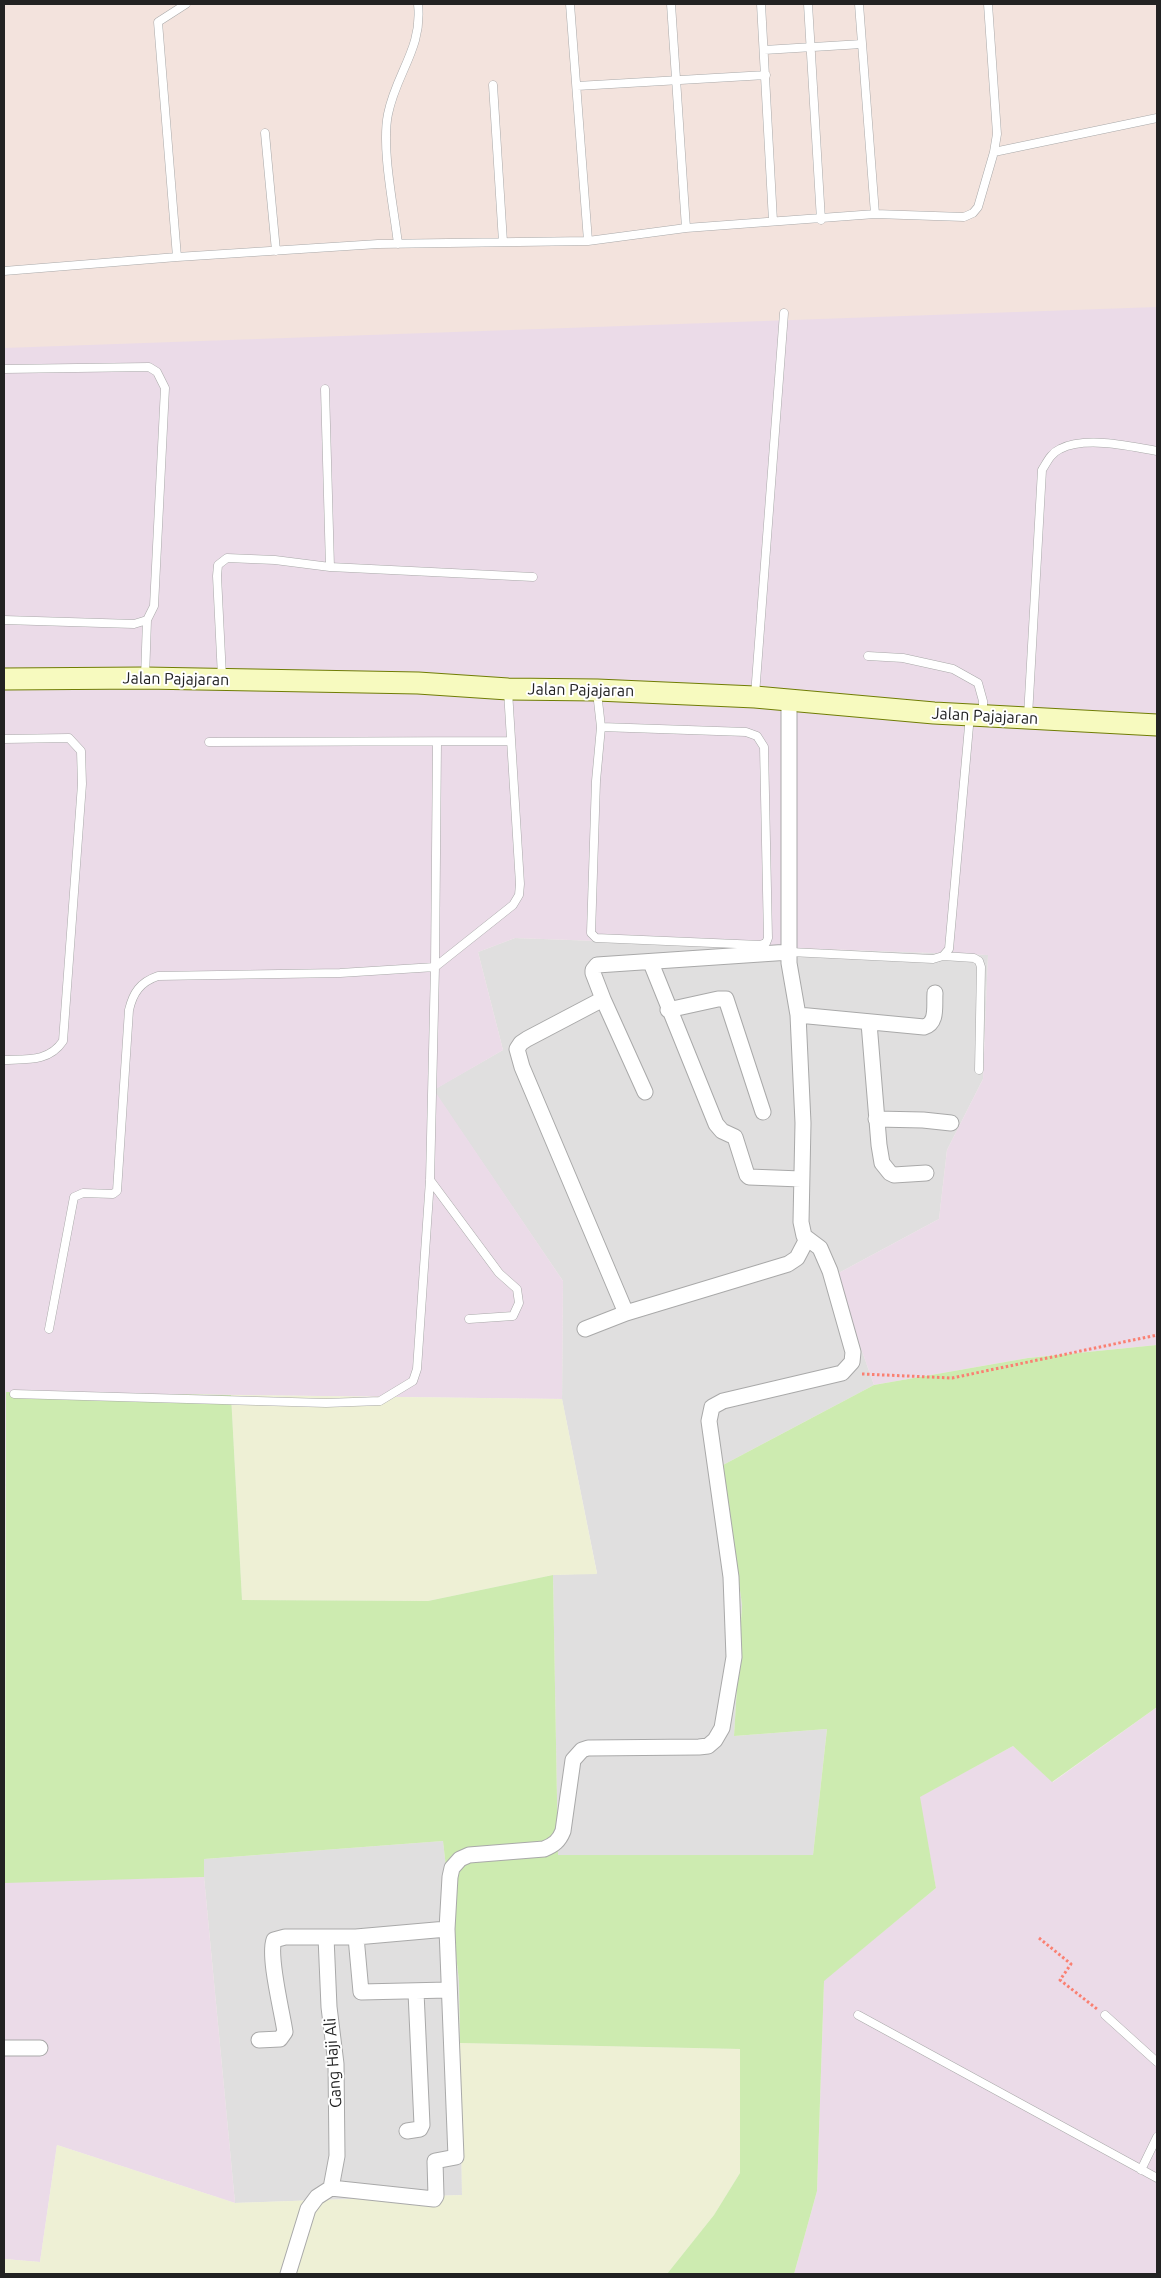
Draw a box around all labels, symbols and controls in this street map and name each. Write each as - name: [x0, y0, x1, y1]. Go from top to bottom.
- street label: Jalan Pajajaran: [123, 668, 229, 690]
- street label: Jalan Pajajaran: [528, 679, 634, 701]
- street label: Jalan Pajajaran: [931, 704, 1039, 728]
- street label: Gang Haji Ali: [320, 2017, 346, 2109]

